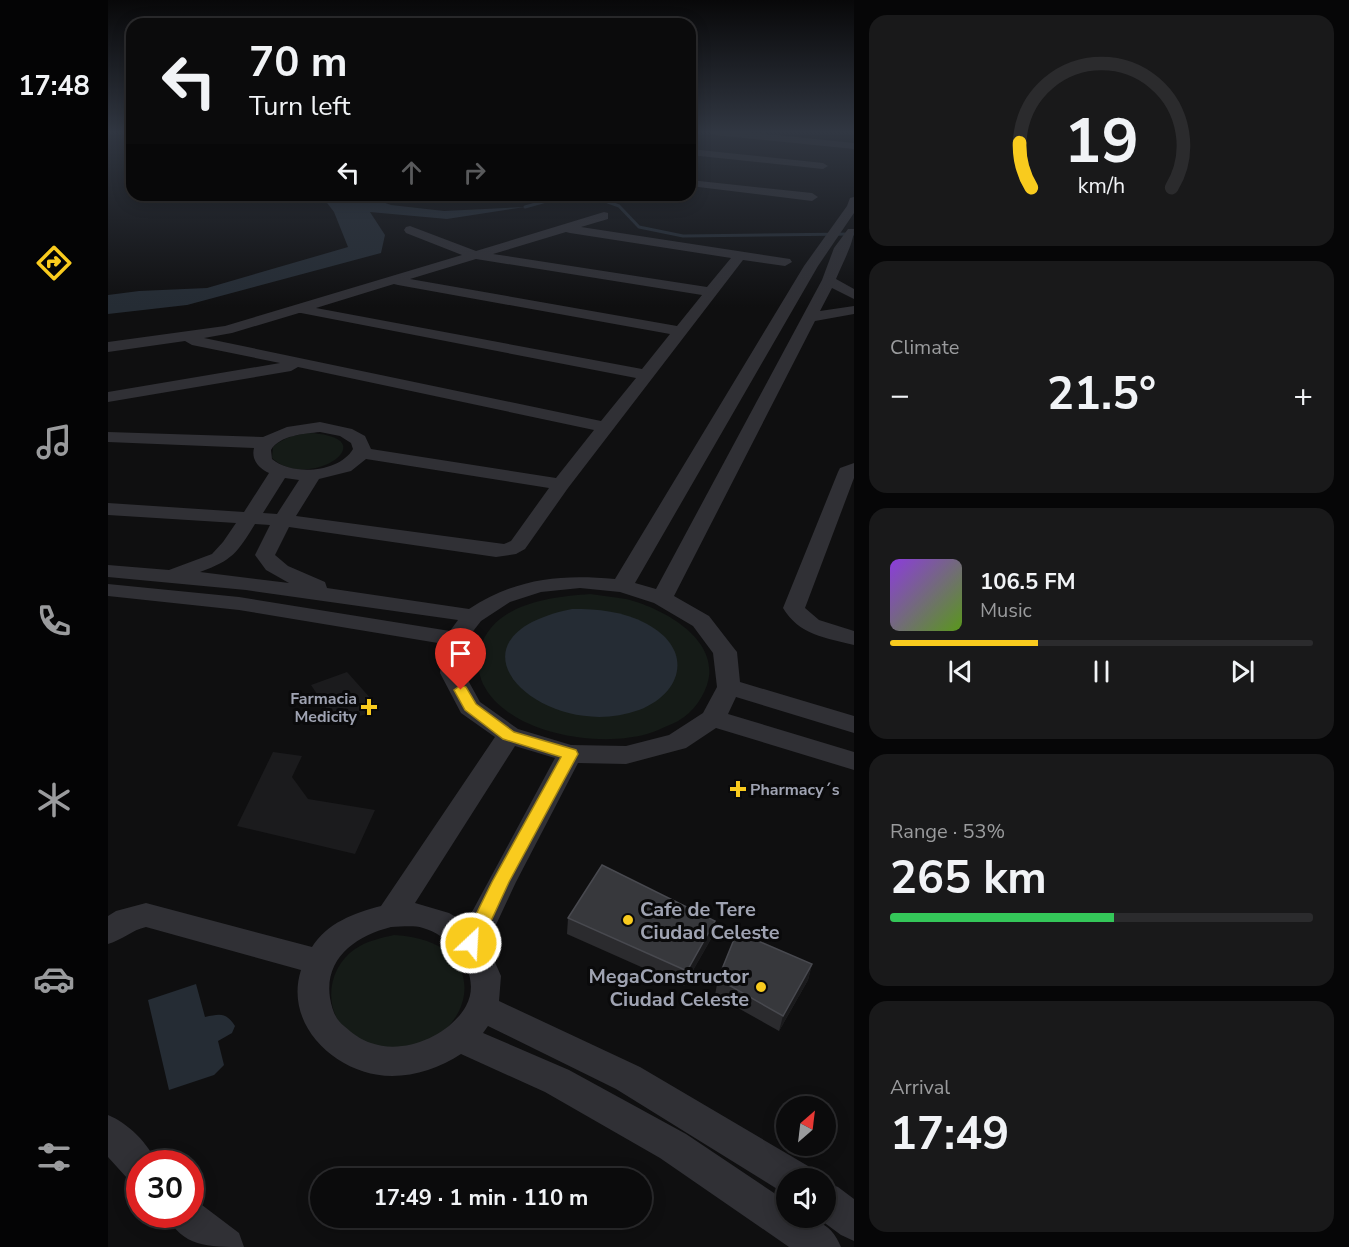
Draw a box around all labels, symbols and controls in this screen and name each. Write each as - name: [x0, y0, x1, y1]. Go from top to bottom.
- text: 70 m: [249, 34, 348, 91]
- icon: left: [150, 42, 228, 120]
- text: 17:48: [18, 68, 90, 105]
- text: Turn left: [249, 88, 350, 125]
- text: 19: [1064, 99, 1139, 184]
- icon: left: [332, 156, 365, 189]
- icon: ahead: [395, 156, 428, 189]
- icon: right: [458, 156, 491, 189]
- text: km/h: [1078, 171, 1125, 201]
- icon: directions: [33, 242, 75, 284]
- text: Climate: [890, 334, 959, 361]
- text: 21.5°: [1047, 364, 1156, 425]
- text: −: [890, 373, 910, 418]
- text: +: [1293, 373, 1313, 418]
- icon: music: [33, 421, 75, 463]
- text: 106.5 FM: [980, 567, 1076, 597]
- text: Music: [980, 597, 1032, 624]
- icon: phone: [33, 600, 75, 642]
- pin: [435, 628, 486, 690]
- icon: arrive: [444, 637, 477, 670]
- icon: previous: [944, 655, 977, 688]
- icon: pause: [1085, 655, 1118, 688]
- icon: next: [1226, 655, 1259, 688]
- place label: Farmacia Medicity: [290, 688, 358, 728]
- marker: Farmacia Medicity: [362, 700, 376, 714]
- icon: climate: [33, 779, 75, 821]
- place label: Pharmacy´s: [750, 779, 840, 801]
- marker: Pharmacy´s: [731, 782, 745, 796]
- text: Range · 53%: [890, 818, 1005, 845]
- text: 265 km: [890, 848, 1047, 909]
- place label: Cafe de Tere Ciudad Celeste: [640, 896, 780, 946]
- position arrow: [439, 911, 503, 975]
- marker: Cafe de Tere Ciudad Celeste: [621, 913, 635, 927]
- icon: car: [33, 958, 75, 1000]
- place label: MegaConstructor Ciudad Celeste: [589, 963, 749, 1013]
- marker: MegaConstructor Ciudad Celeste: [754, 980, 768, 994]
- text: Arrival: [890, 1074, 950, 1101]
- north arrow: [776, 1096, 836, 1156]
- map controls: [776, 1096, 836, 1228]
- text: 17:49: [890, 1104, 1009, 1165]
- icon: filters: [33, 1136, 75, 1178]
- speed limit sign: 30: [126, 1150, 204, 1228]
- button: sound: [776, 1168, 836, 1228]
- text: 17:49 · 1 min · 110 m: [374, 1183, 588, 1213]

